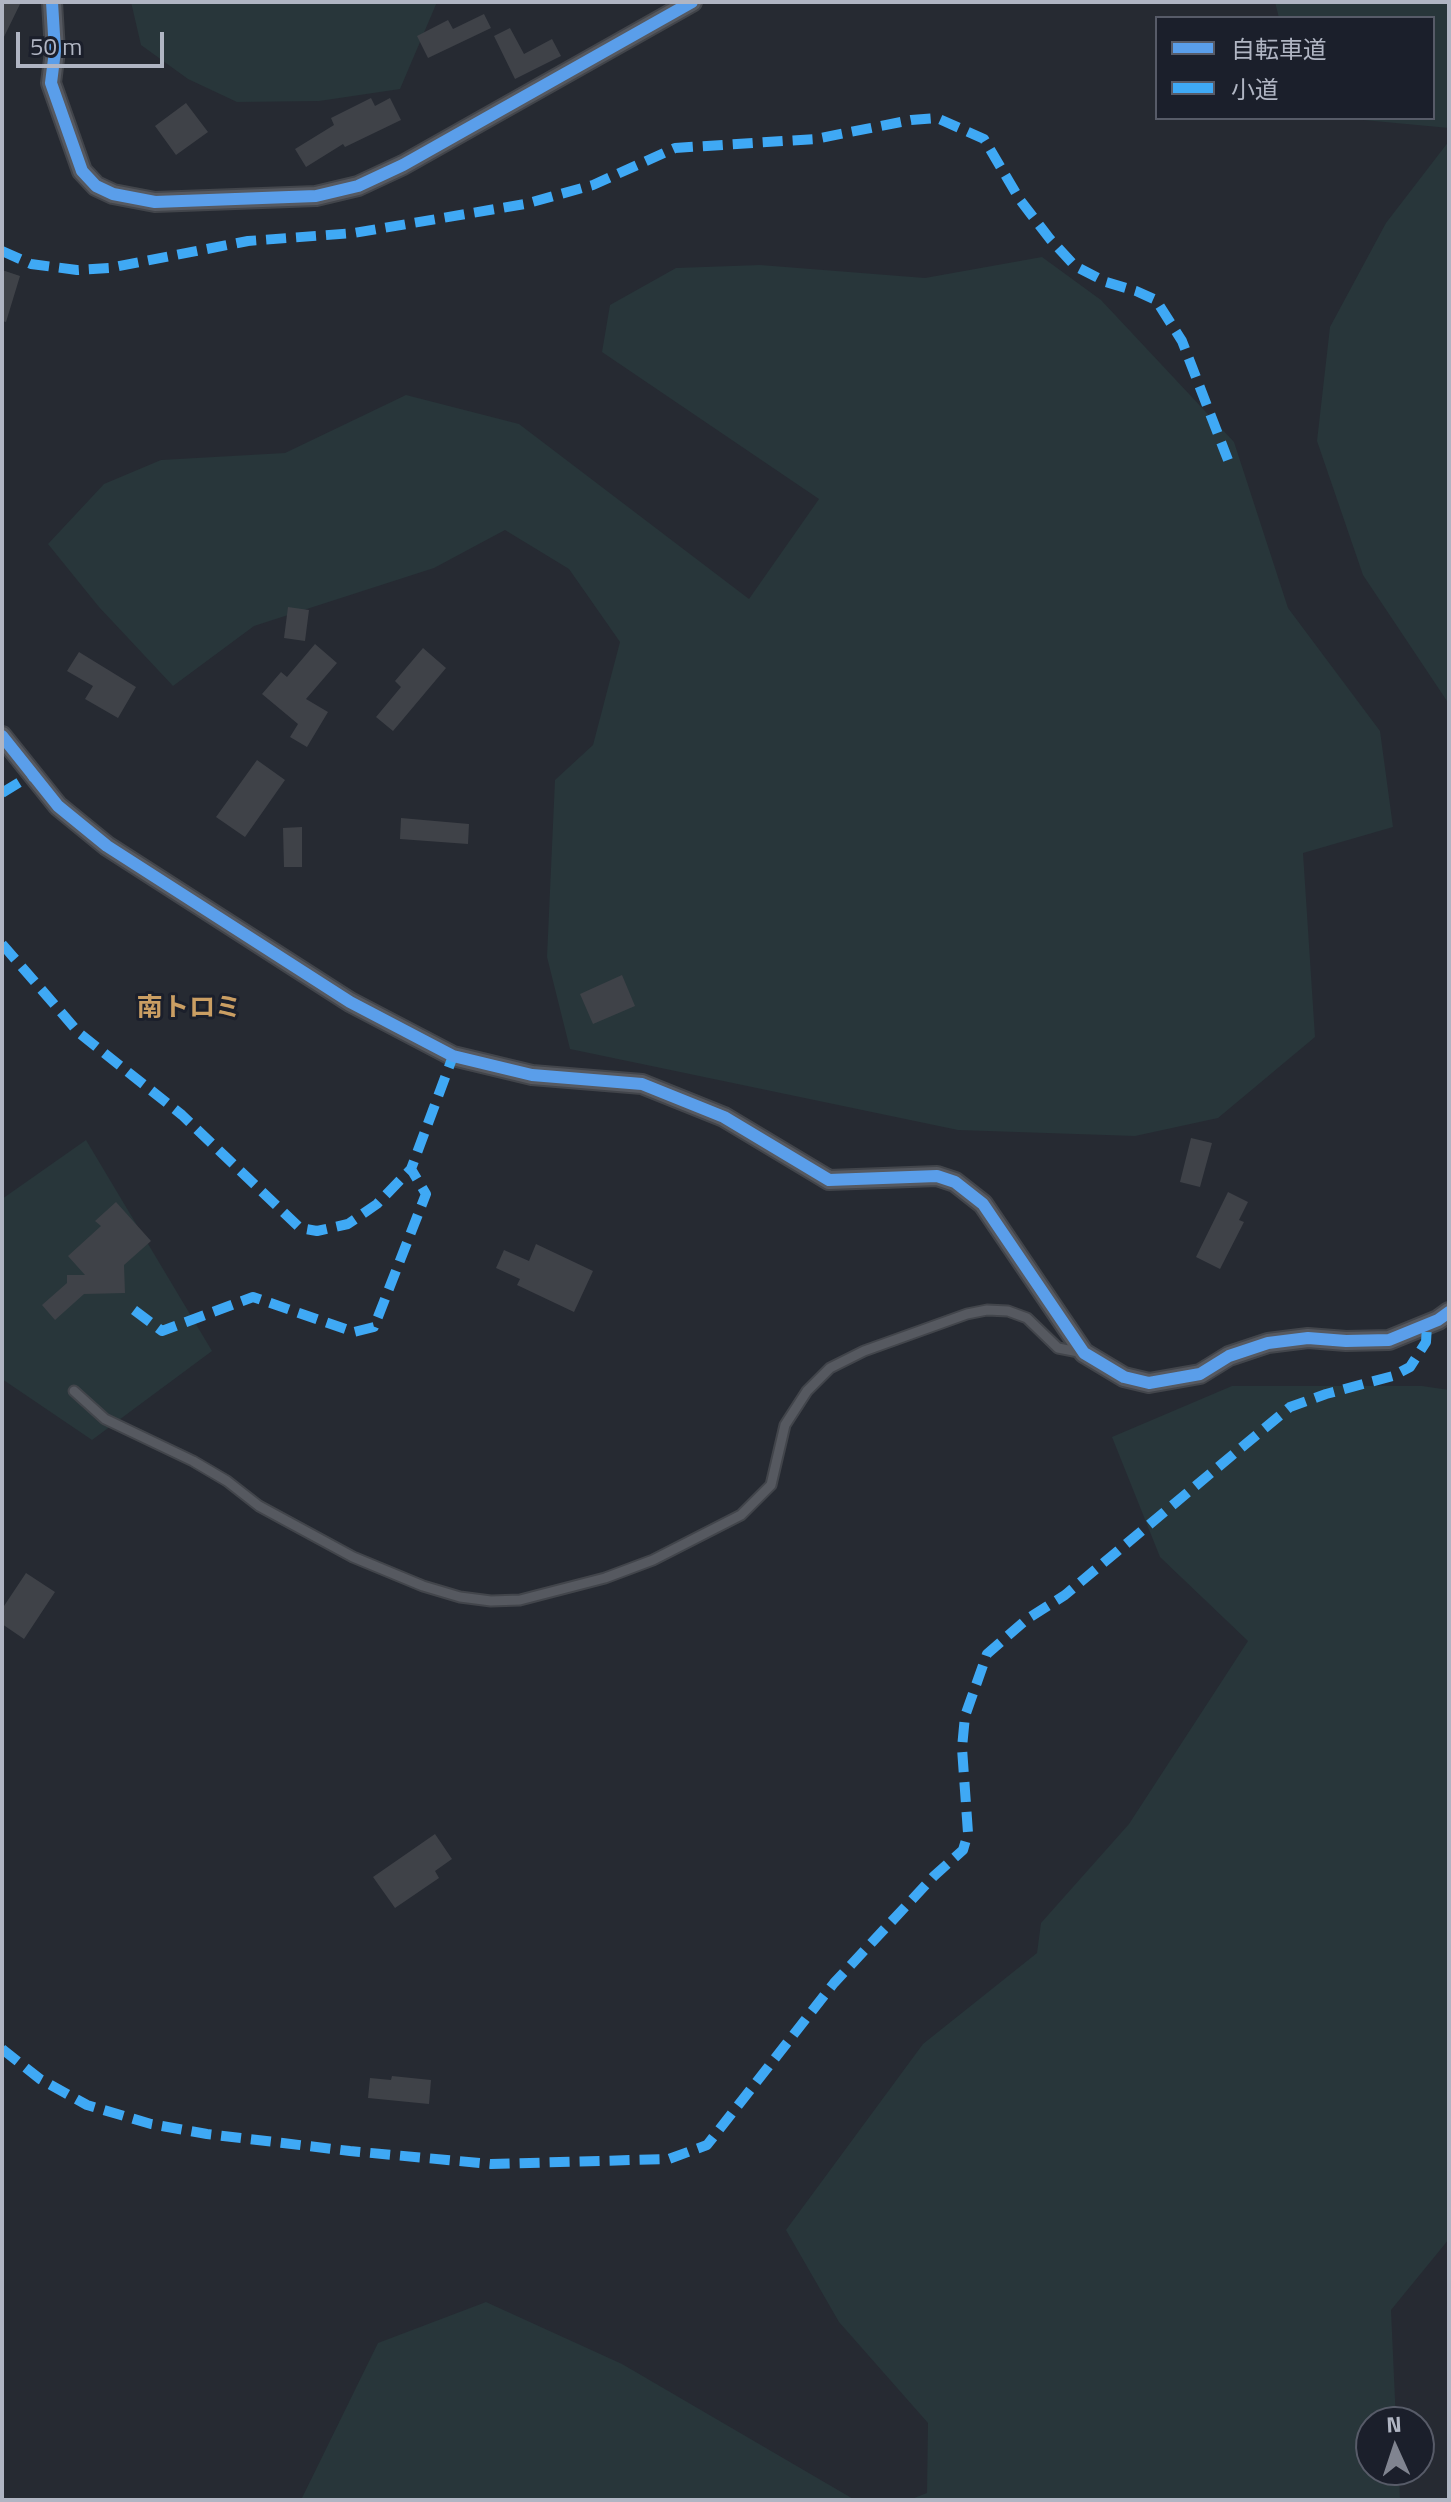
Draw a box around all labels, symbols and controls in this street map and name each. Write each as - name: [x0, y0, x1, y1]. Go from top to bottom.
- scale bar: [20, 16, 168, 66]
- legend: [1155, 16, 1435, 120]
- text: 50 m: [30, 28, 82, 64]
- text: 自転車道: [1231, 31, 1327, 67]
- text: 小道: [1231, 71, 1279, 107]
- district label: 南トロミ: [137, 994, 241, 1026]
- north arrow: [1355, 2406, 1435, 2486]
- text: N: [1385, 2407, 1402, 2441]

